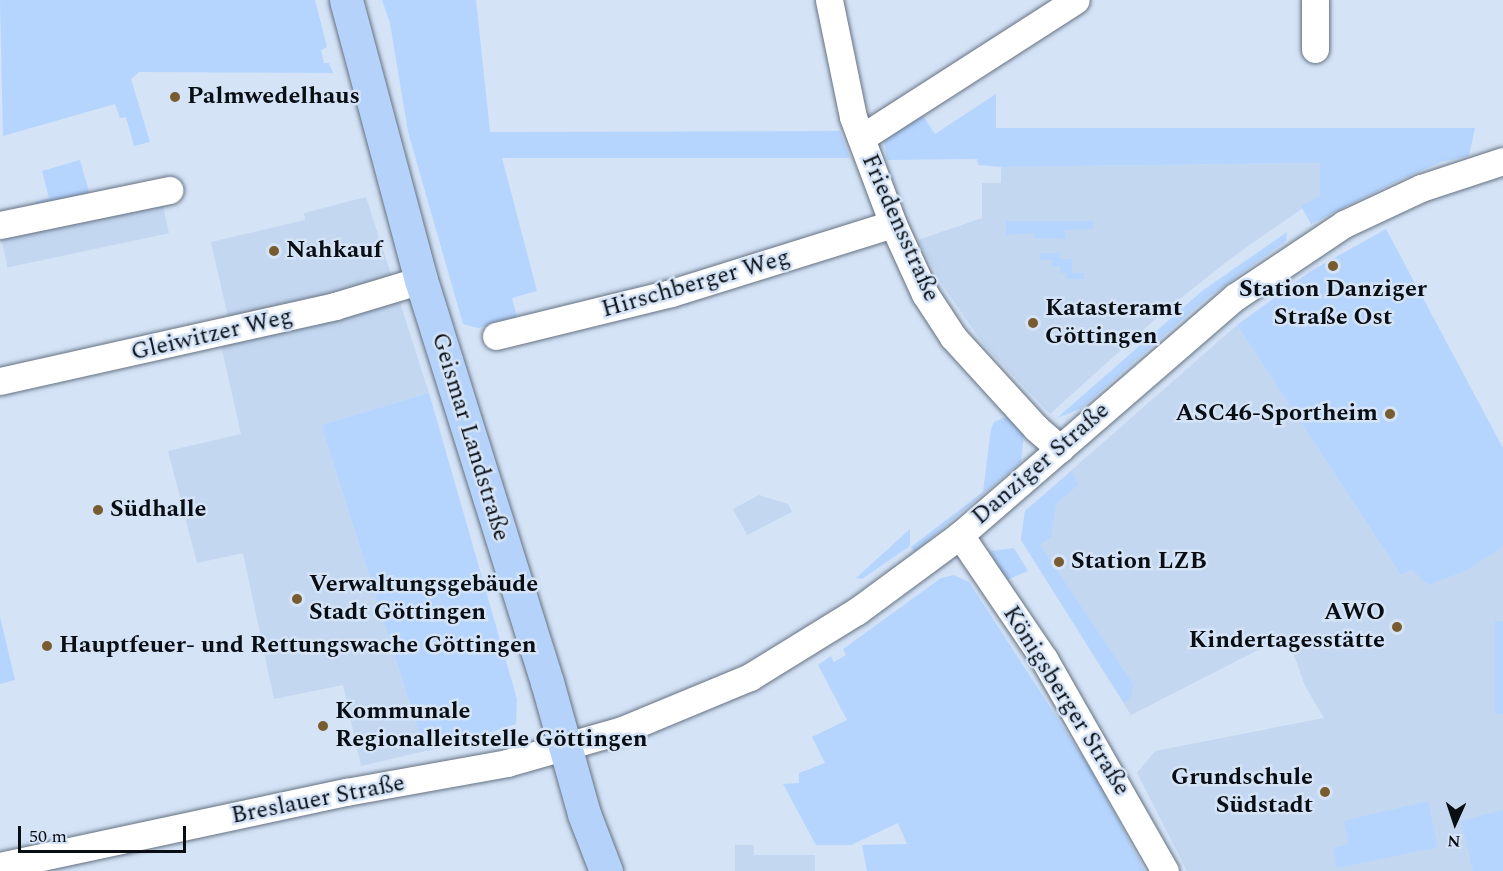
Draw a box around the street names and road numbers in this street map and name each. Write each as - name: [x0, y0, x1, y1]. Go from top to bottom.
- street label: Friedensstraße: [855, 150, 945, 306]
- street label: Hirschberger Weg: [599, 243, 793, 325]
- street label: Gleiwitzer Weg: [128, 302, 296, 368]
- street label: Geismar Landstraße: [425, 329, 515, 545]
- street label: Danziger Straße: [966, 397, 1116, 531]
- street label: Königsberger Straße: [996, 601, 1136, 801]
- street label: Breslauer Straße: [229, 769, 407, 831]

